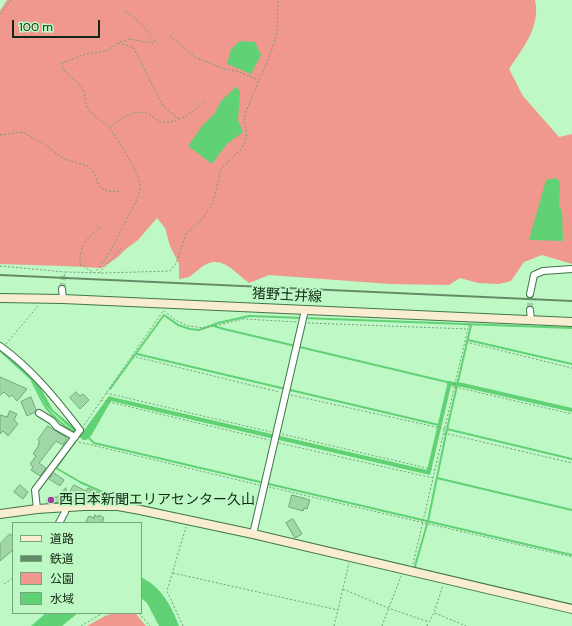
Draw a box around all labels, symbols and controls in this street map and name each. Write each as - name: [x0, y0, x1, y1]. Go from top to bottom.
- scale bar: [14, 12, 102, 38]
- text: 100 m: [19, 19, 53, 35]
- street label: 猪野土井線: [252, 286, 322, 306]
- place label: 西日本新聞エリアセンター久山: [59, 492, 255, 508]
- marker: 西日本新聞エリアセンター久山: [46, 495, 56, 505]
- legend: [12, 522, 142, 614]
- text: 道路: [50, 531, 74, 547]
- text: 鉄道: [50, 551, 74, 567]
- text: 公園: [50, 571, 74, 587]
- text: 水域: [50, 591, 74, 607]

